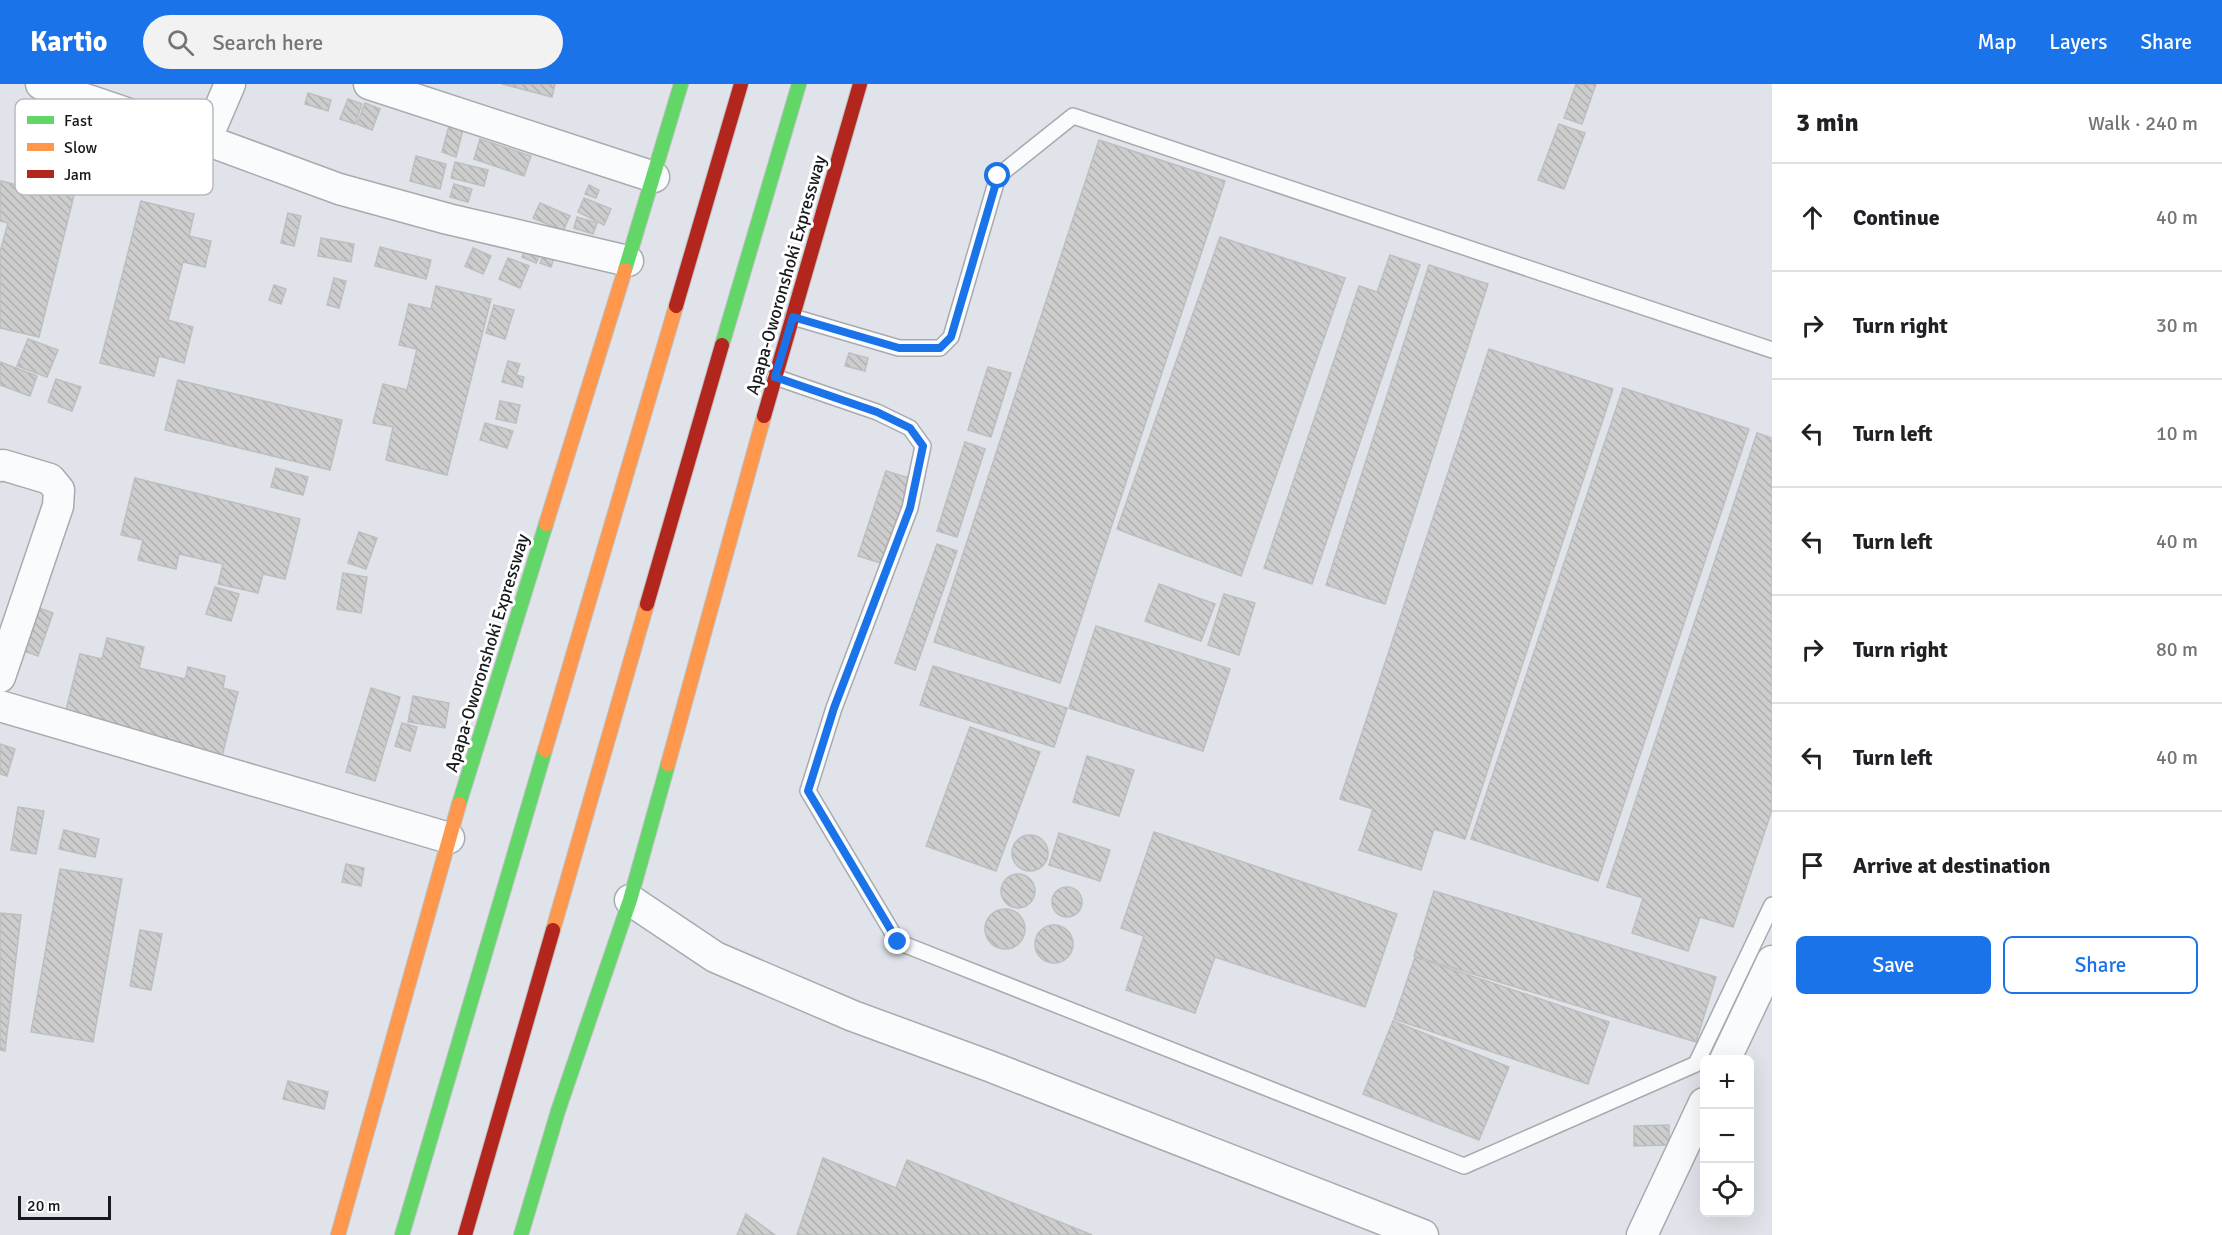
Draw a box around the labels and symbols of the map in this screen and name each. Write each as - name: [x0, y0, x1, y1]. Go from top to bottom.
- legend: [15, 99, 213, 195]
- text: Fast: [64, 111, 93, 131]
- text: Slow: [64, 138, 98, 158]
- street label: Apapa-Oworonshoki Expressway: [741, 152, 831, 397]
- route start: [984, 162, 1010, 188]
- text: Jam: [64, 165, 92, 185]
- street label: Apapa-Oworonshoki Expressway: [440, 531, 534, 775]
- route end: [884, 928, 910, 954]
- scale bar: [18, 1193, 111, 1220]

